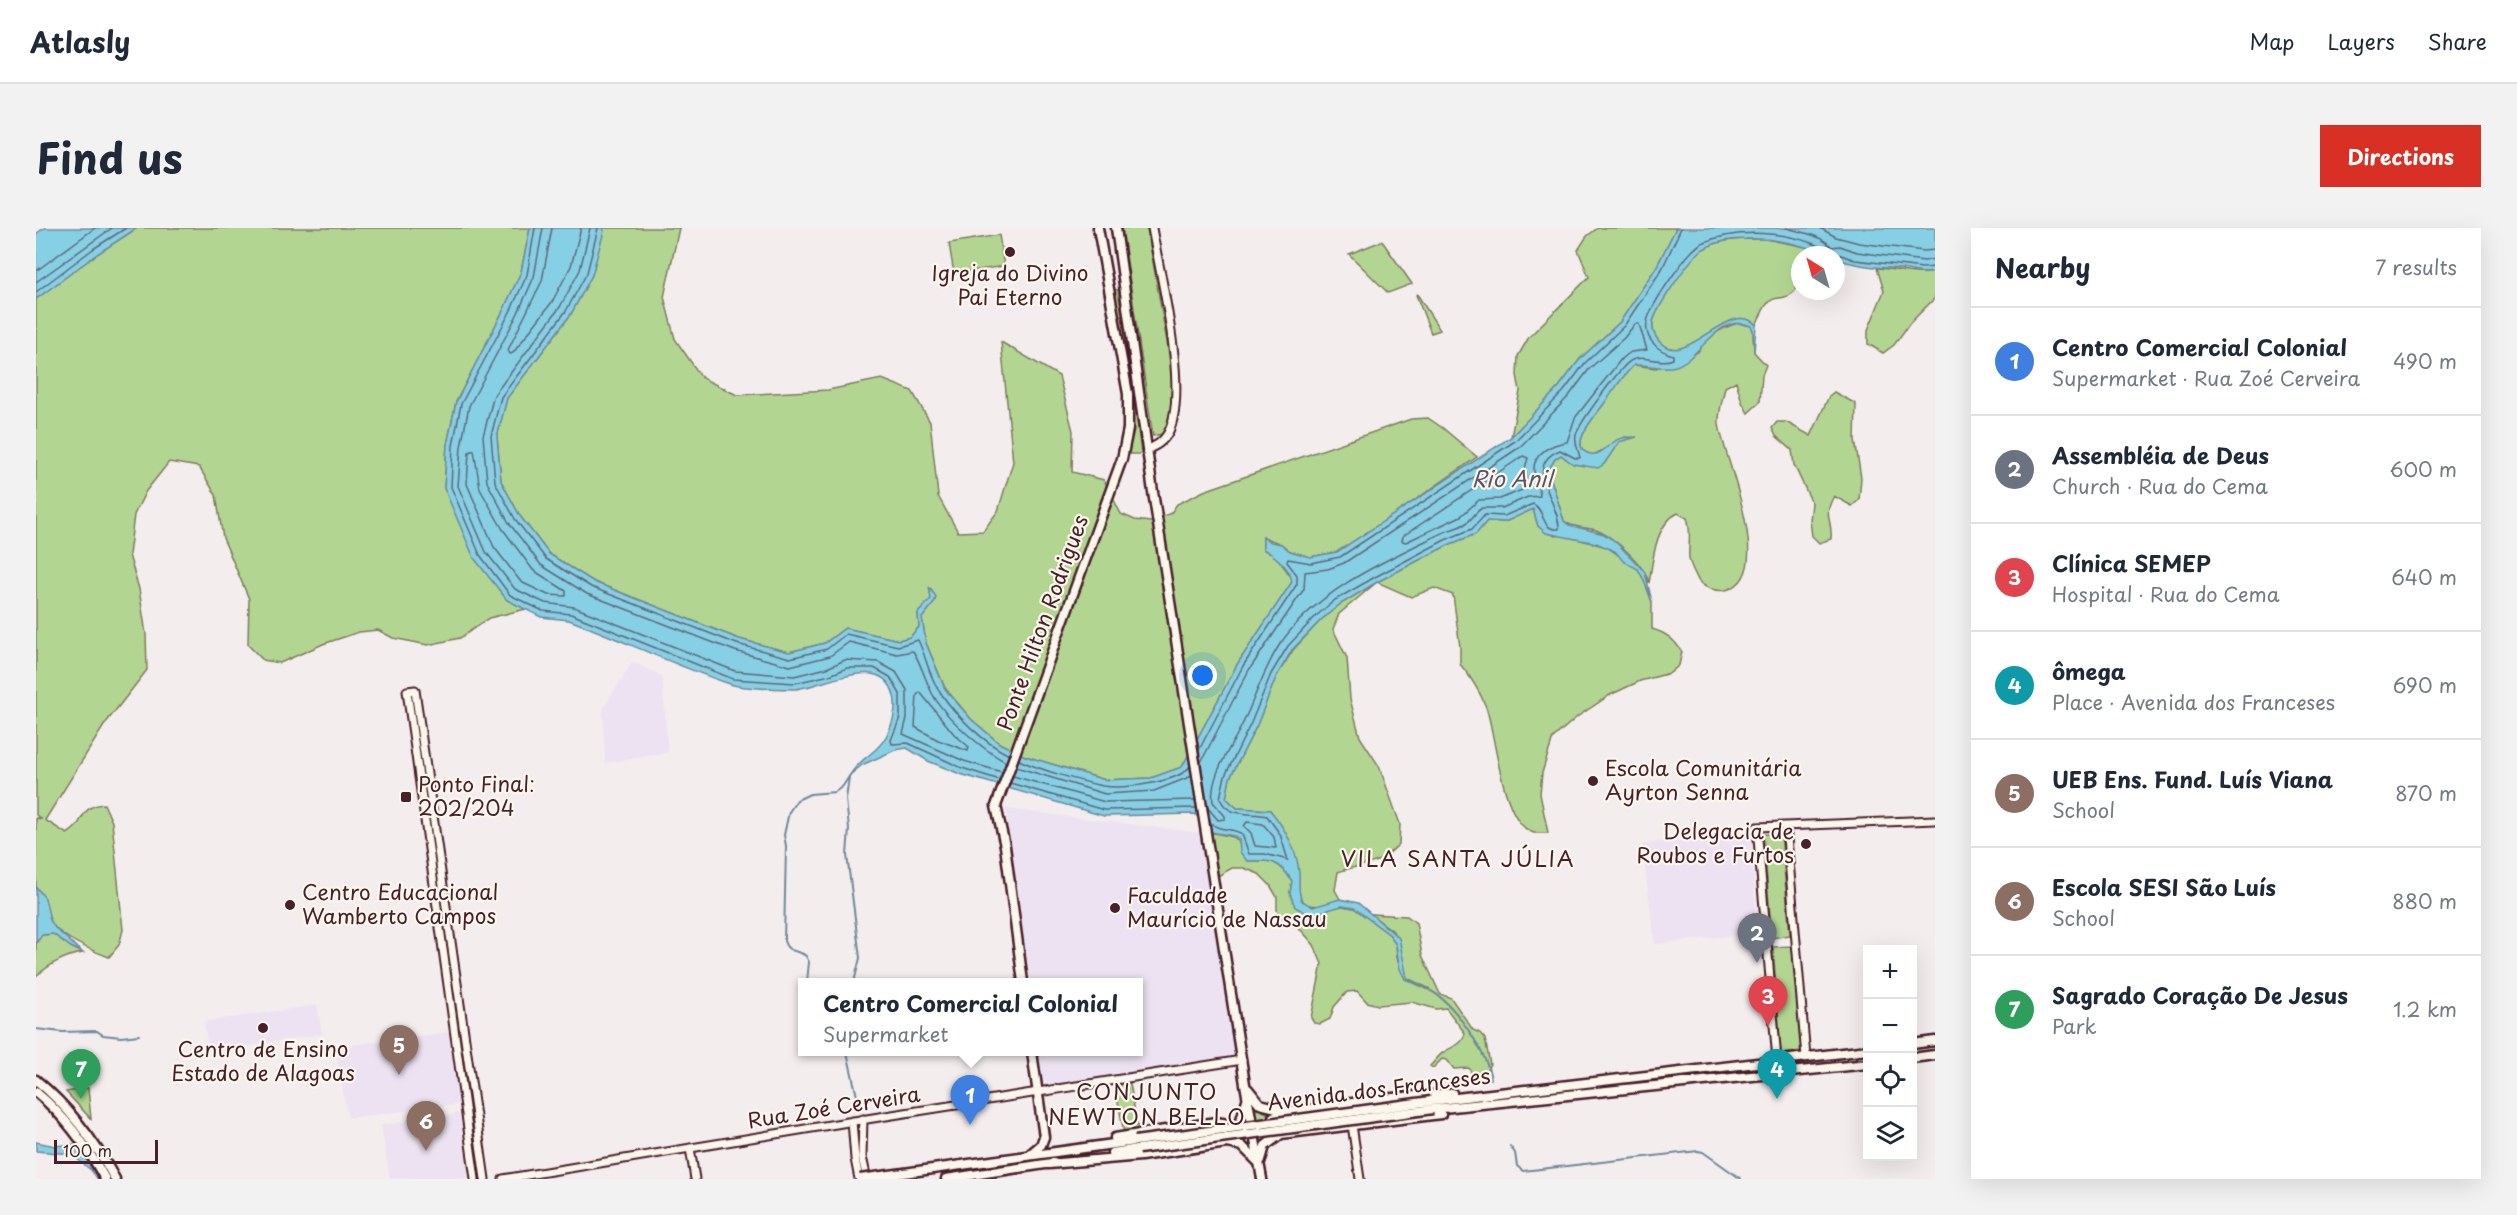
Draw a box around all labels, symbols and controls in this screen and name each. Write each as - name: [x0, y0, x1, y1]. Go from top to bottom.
- text: Atlasly: [30, 20, 130, 63]
- text: Map: [2250, 25, 2294, 57]
- text: Layers: [2327, 25, 2395, 57]
- text: Share: [2428, 25, 2487, 57]
- text: Find us: [36, 125, 183, 188]
- button: Directions: [2320, 125, 2481, 187]
- marker: Igreja do Divino Pai Eterno: [1003, 245, 1017, 259]
- north arrow: [1791, 246, 1845, 300]
- text: Nearby: [1995, 248, 2090, 287]
- text: 7 results: [2375, 252, 2457, 282]
- place label: Igreja do Divino Pai Eterno: [932, 256, 1088, 312]
- text: Centro Comercial Colonial: [2052, 330, 2347, 363]
- text: 1: [2010, 346, 2019, 376]
- text: 490 m: [2393, 346, 2457, 376]
- text: Supermarket · Rua Zoé Cerveira: [2052, 363, 2360, 393]
- text: Assembléia de Deus: [2052, 438, 2269, 471]
- text: 2: [2007, 454, 2022, 484]
- text: 600 m: [2389, 454, 2457, 484]
- water label: Rio Anil: [1472, 461, 1555, 494]
- text: Church · Rua do Cema: [2052, 471, 2268, 501]
- street label: Ponte Hilton Rodrigues: [987, 510, 1095, 735]
- text: Clínica SEMEP: [2052, 546, 2211, 579]
- text: 3: [2008, 562, 2021, 592]
- text: 640 m: [2391, 562, 2457, 592]
- text: Hospital · Rua do Cema: [2052, 579, 2280, 609]
- text: ômega: [2052, 654, 2126, 687]
- your location: [1188, 661, 1217, 690]
- text: 4: [2008, 670, 2021, 700]
- text: 690 m: [2393, 670, 2457, 700]
- text: Place · Avenida dos Franceses: [2052, 687, 2335, 717]
- place label: Escola Comunitária Ayrton Senna: [1605, 751, 1802, 807]
- text: UEB Ens. Fund. Luís Viana: [2052, 762, 2333, 795]
- place label: Ponto Final: 202/204: [418, 767, 535, 823]
- marker: Escola Comunitária Ayrton Senna: [1586, 774, 1600, 788]
- text: 5: [2008, 778, 2021, 808]
- text: 870 m: [2395, 778, 2457, 808]
- marker: Ponto Final: 202/204: [399, 790, 413, 804]
- text: School: [2052, 795, 2115, 825]
- place label: Delegacia de Roubos e Furtos: [1636, 814, 1794, 870]
- marker: Delegacia de Roubos e Furtos: [1799, 837, 1813, 851]
- district label: VILA SANTA JÚLIA: [1341, 841, 1575, 874]
- text: Escola SESI São Luís: [2052, 870, 2276, 903]
- place label: Centro Educacional Wamberto Campos: [302, 875, 498, 931]
- place label: Faculdade Maurício de Nassau: [1127, 878, 1327, 934]
- text: 6: [2007, 886, 2022, 916]
- text: 880 m: [2392, 886, 2457, 916]
- marker: Centro Educacional Wamberto Campos: [283, 898, 297, 912]
- marker: Faculdade Maurício de Nassau: [1108, 901, 1122, 915]
- text: School: [2052, 903, 2115, 933]
- pin: 2: [1738, 914, 1776, 963]
- map controls: [1863, 945, 1917, 1161]
- button: +: [1863, 945, 1917, 999]
- pin: 3: [1748, 976, 1788, 1026]
- popup: [798, 978, 1143, 1056]
- text: Sagrado Coração De Jesus: [2052, 978, 2348, 1011]
- text: Centro Comercial Colonial: [823, 986, 1118, 1019]
- text: 7: [2009, 994, 2020, 1024]
- text: 1.2 km: [2393, 994, 2457, 1024]
- button: −: [1863, 999, 1917, 1053]
- text: Park: [2052, 1011, 2097, 1041]
- text: Supermarket: [823, 1019, 948, 1049]
- marker: Centro de Ensino Estado de Alagoas: [256, 1021, 270, 1035]
- pin: 5: [380, 1026, 418, 1075]
- place label: Centro de Ensino Estado de Alagoas: [171, 1032, 355, 1088]
- pin: 7: [62, 1050, 100, 1099]
- pin: 4: [1758, 1050, 1796, 1099]
- button: locate: [1863, 1053, 1917, 1107]
- street label: Avenida dos Franceses: [1265, 1058, 1492, 1118]
- district label: CONJUNTO NEWTON BELLO: [1048, 1074, 1246, 1132]
- street label: Rua Zoé Cerveira: [745, 1076, 923, 1135]
- pin: 1: [950, 1076, 990, 1125]
- pin: 6: [406, 1102, 446, 1151]
- button: layers: [1863, 1107, 1917, 1161]
- scale bar: [54, 1137, 158, 1164]
- text: 100 m: [63, 1138, 112, 1162]

